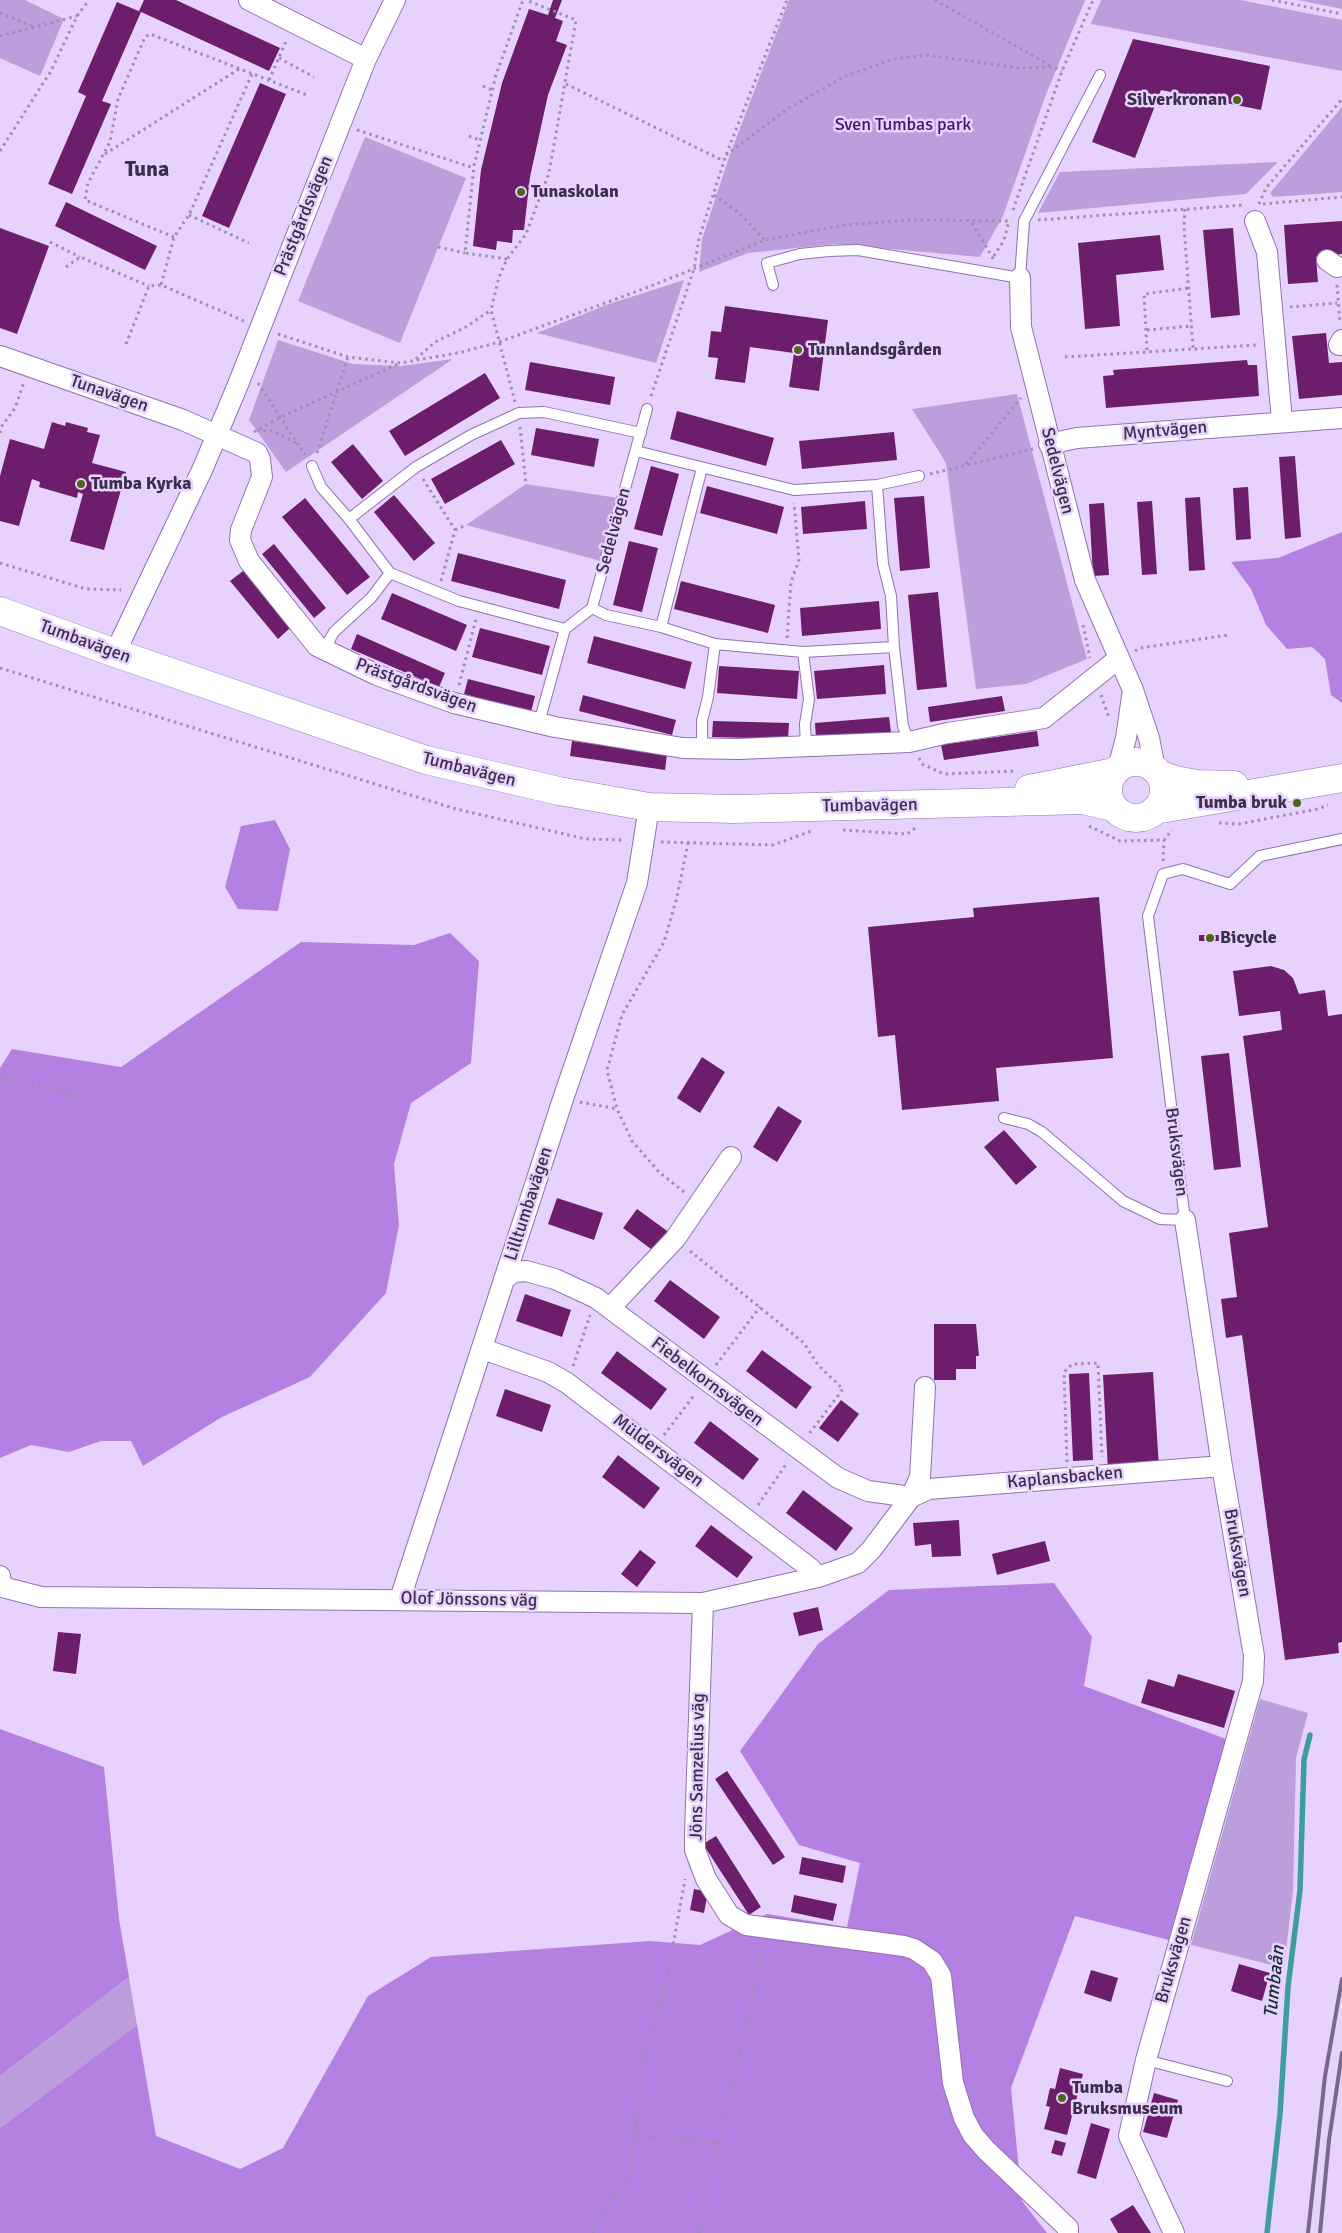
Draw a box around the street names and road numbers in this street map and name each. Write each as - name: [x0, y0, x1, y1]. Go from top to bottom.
- street label: Prästgårdsvägen: [270, 153, 338, 279]
- street label: Tunavägen: [67, 371, 151, 417]
- street label: Myntvägen: [1122, 417, 1208, 445]
- street label: Sedelvägen: [1036, 426, 1078, 516]
- street label: Sedelvägen: [592, 486, 636, 576]
- street label: Tumbavägen: [36, 616, 134, 668]
- street label: Prästgårdsvägen: [352, 654, 480, 718]
- street label: Tumbavägen: [420, 748, 518, 792]
- street label: Tumbavägen: [822, 794, 918, 818]
- street label: Bruksvägen: [1160, 1106, 1192, 1198]
- street label: Lilltumbavägen: [500, 1144, 558, 1264]
- street label: Fiebelkornsvägen: [647, 1333, 767, 1431]
- street label: Müldersvägen: [608, 1410, 708, 1492]
- street label: Kaplansbacken: [1006, 1462, 1124, 1494]
- street label: Bruksvägen: [1219, 1507, 1255, 1599]
- street label: Olof Jönssons väg: [400, 1588, 538, 1612]
- street label: Jöns Samzelius väg: [686, 1693, 710, 1841]
- street label: Bruksvägen: [1151, 1914, 1197, 2006]

